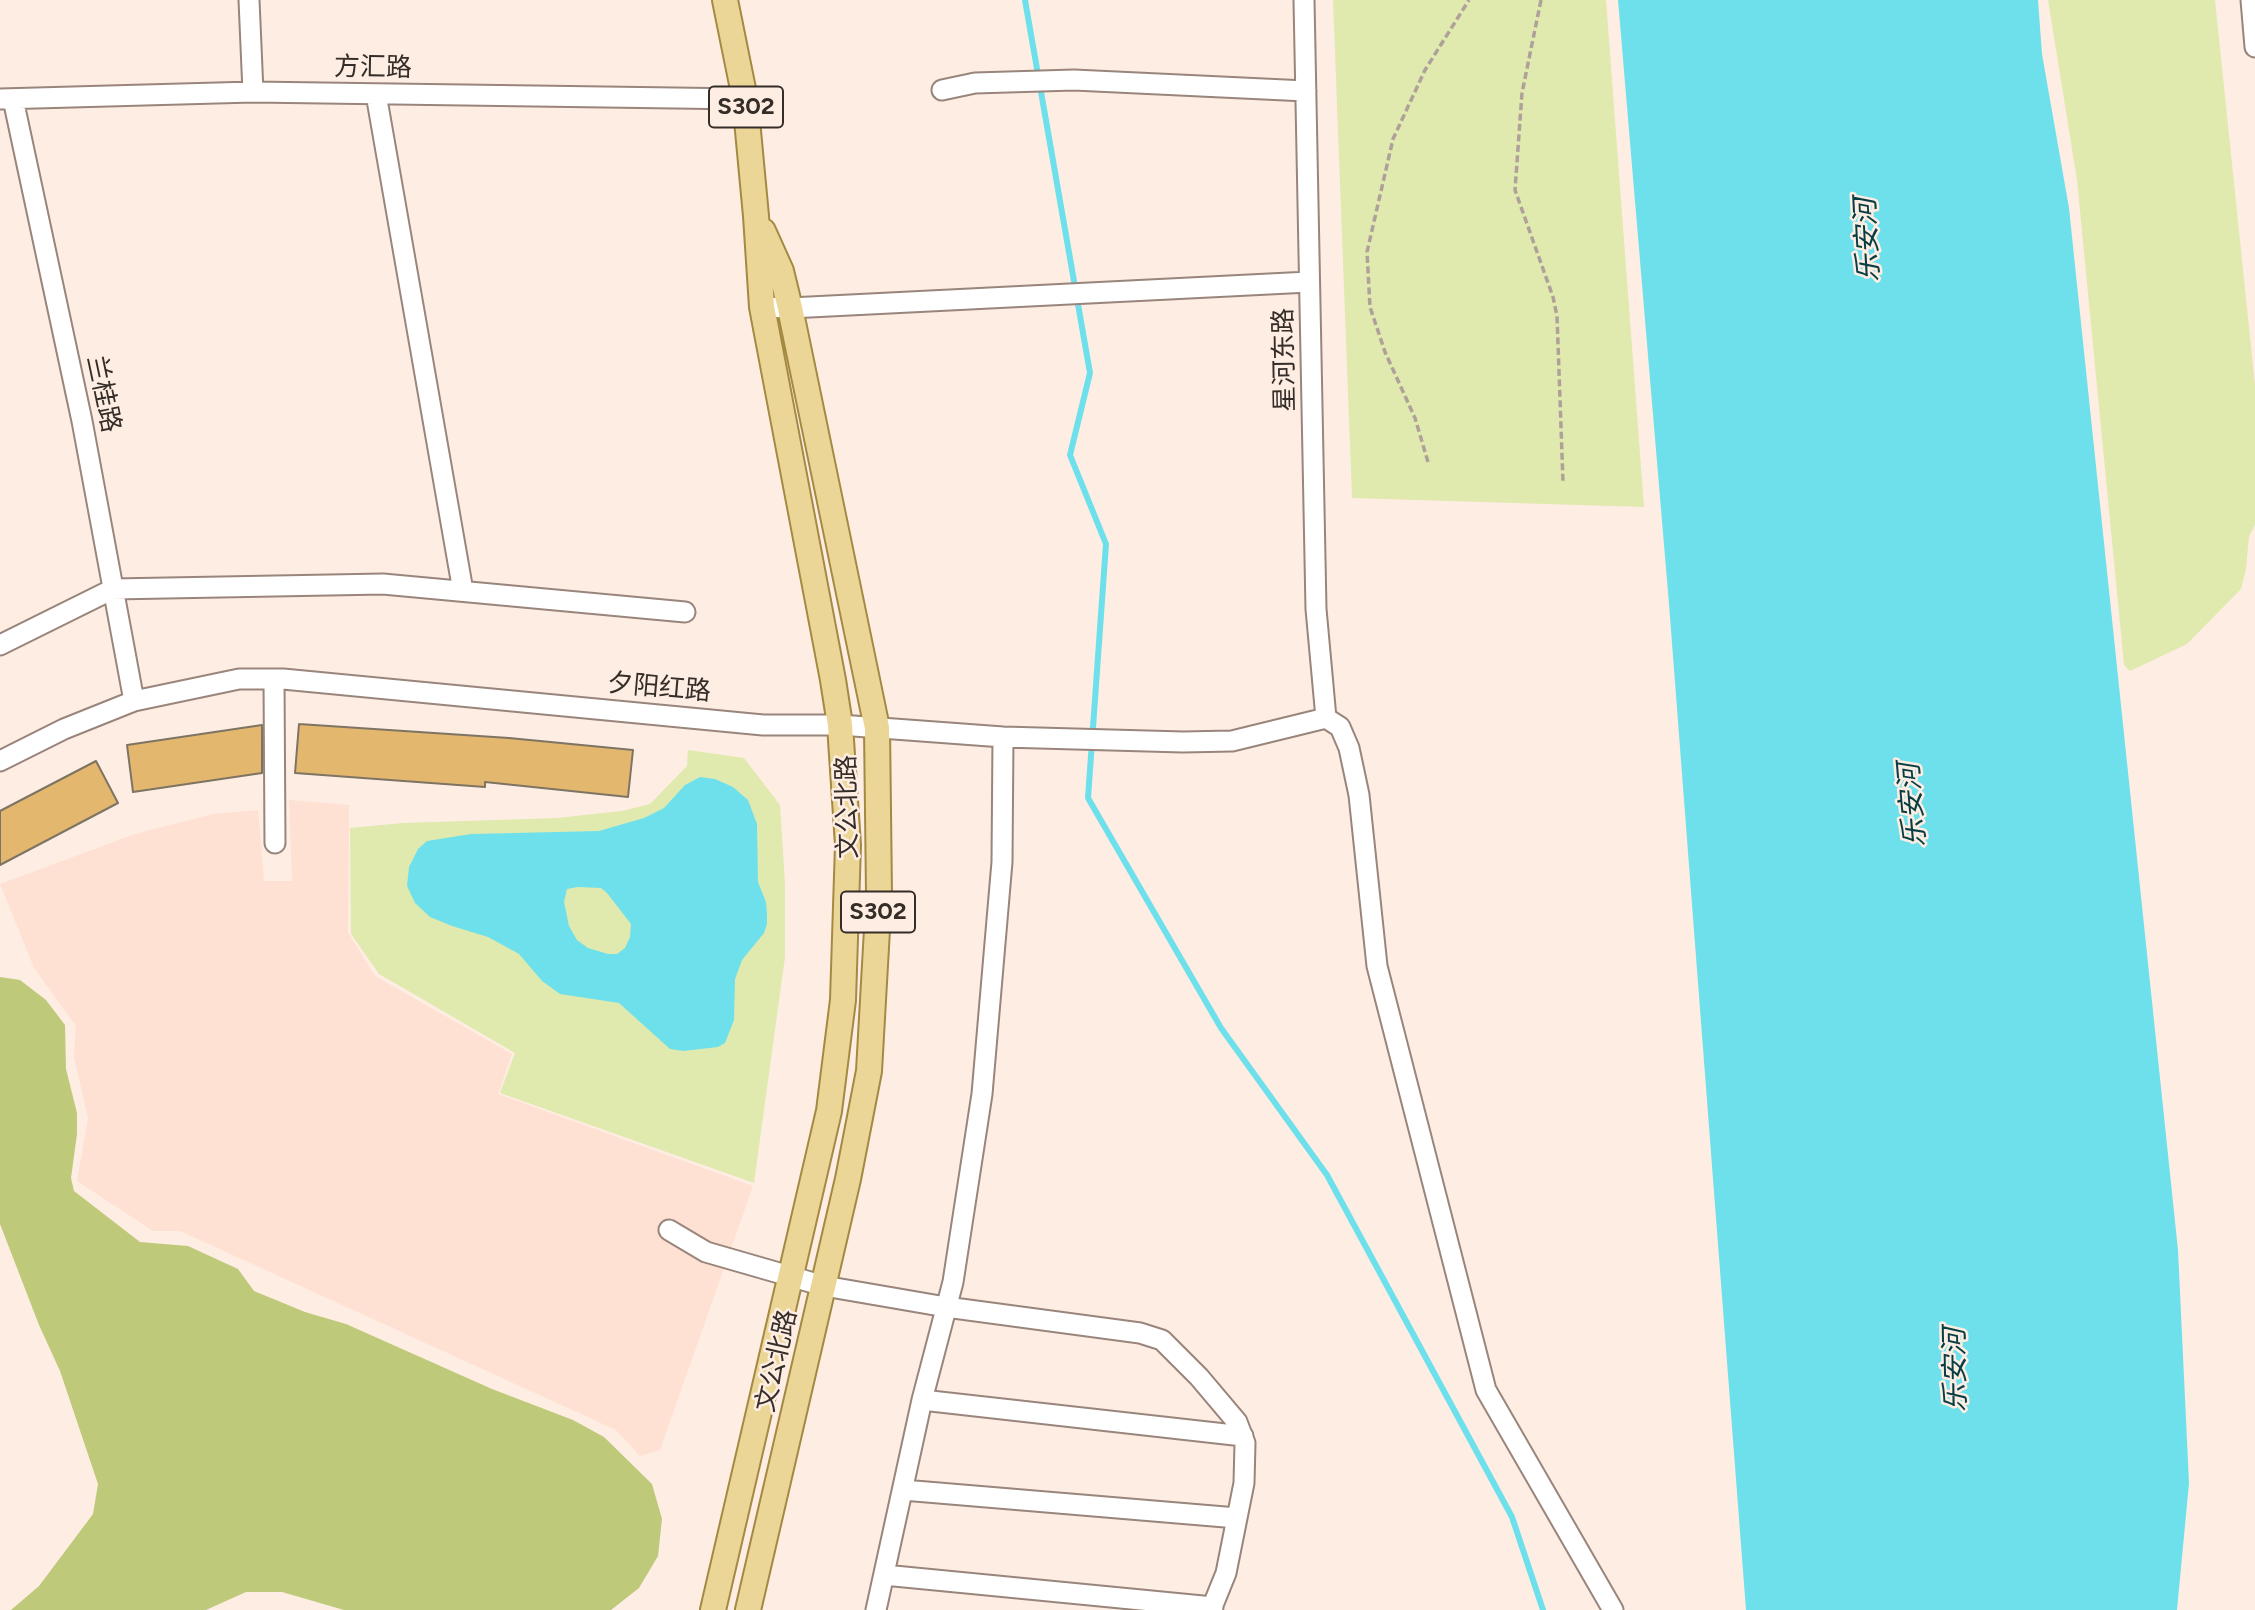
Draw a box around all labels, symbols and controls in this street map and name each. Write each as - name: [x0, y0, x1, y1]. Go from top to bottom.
- street label: 方汇路: [334, 52, 412, 84]
- road number: S302: [709, 86, 783, 128]
- water label: 乐安河: [1849, 197, 1887, 283]
- street label: 星河东路: [1268, 308, 1302, 412]
- street label: 兰桂路: [80, 353, 126, 435]
- street label: 夕阳红路: [606, 668, 712, 708]
- street label: 文公北路: [831, 755, 865, 859]
- water label: 乐安河: [1893, 762, 1933, 848]
- road number: S302: [841, 891, 915, 932]
- street label: 文公北路: [750, 1307, 804, 1415]
- water label: 乐安河: [1938, 1328, 1974, 1412]

